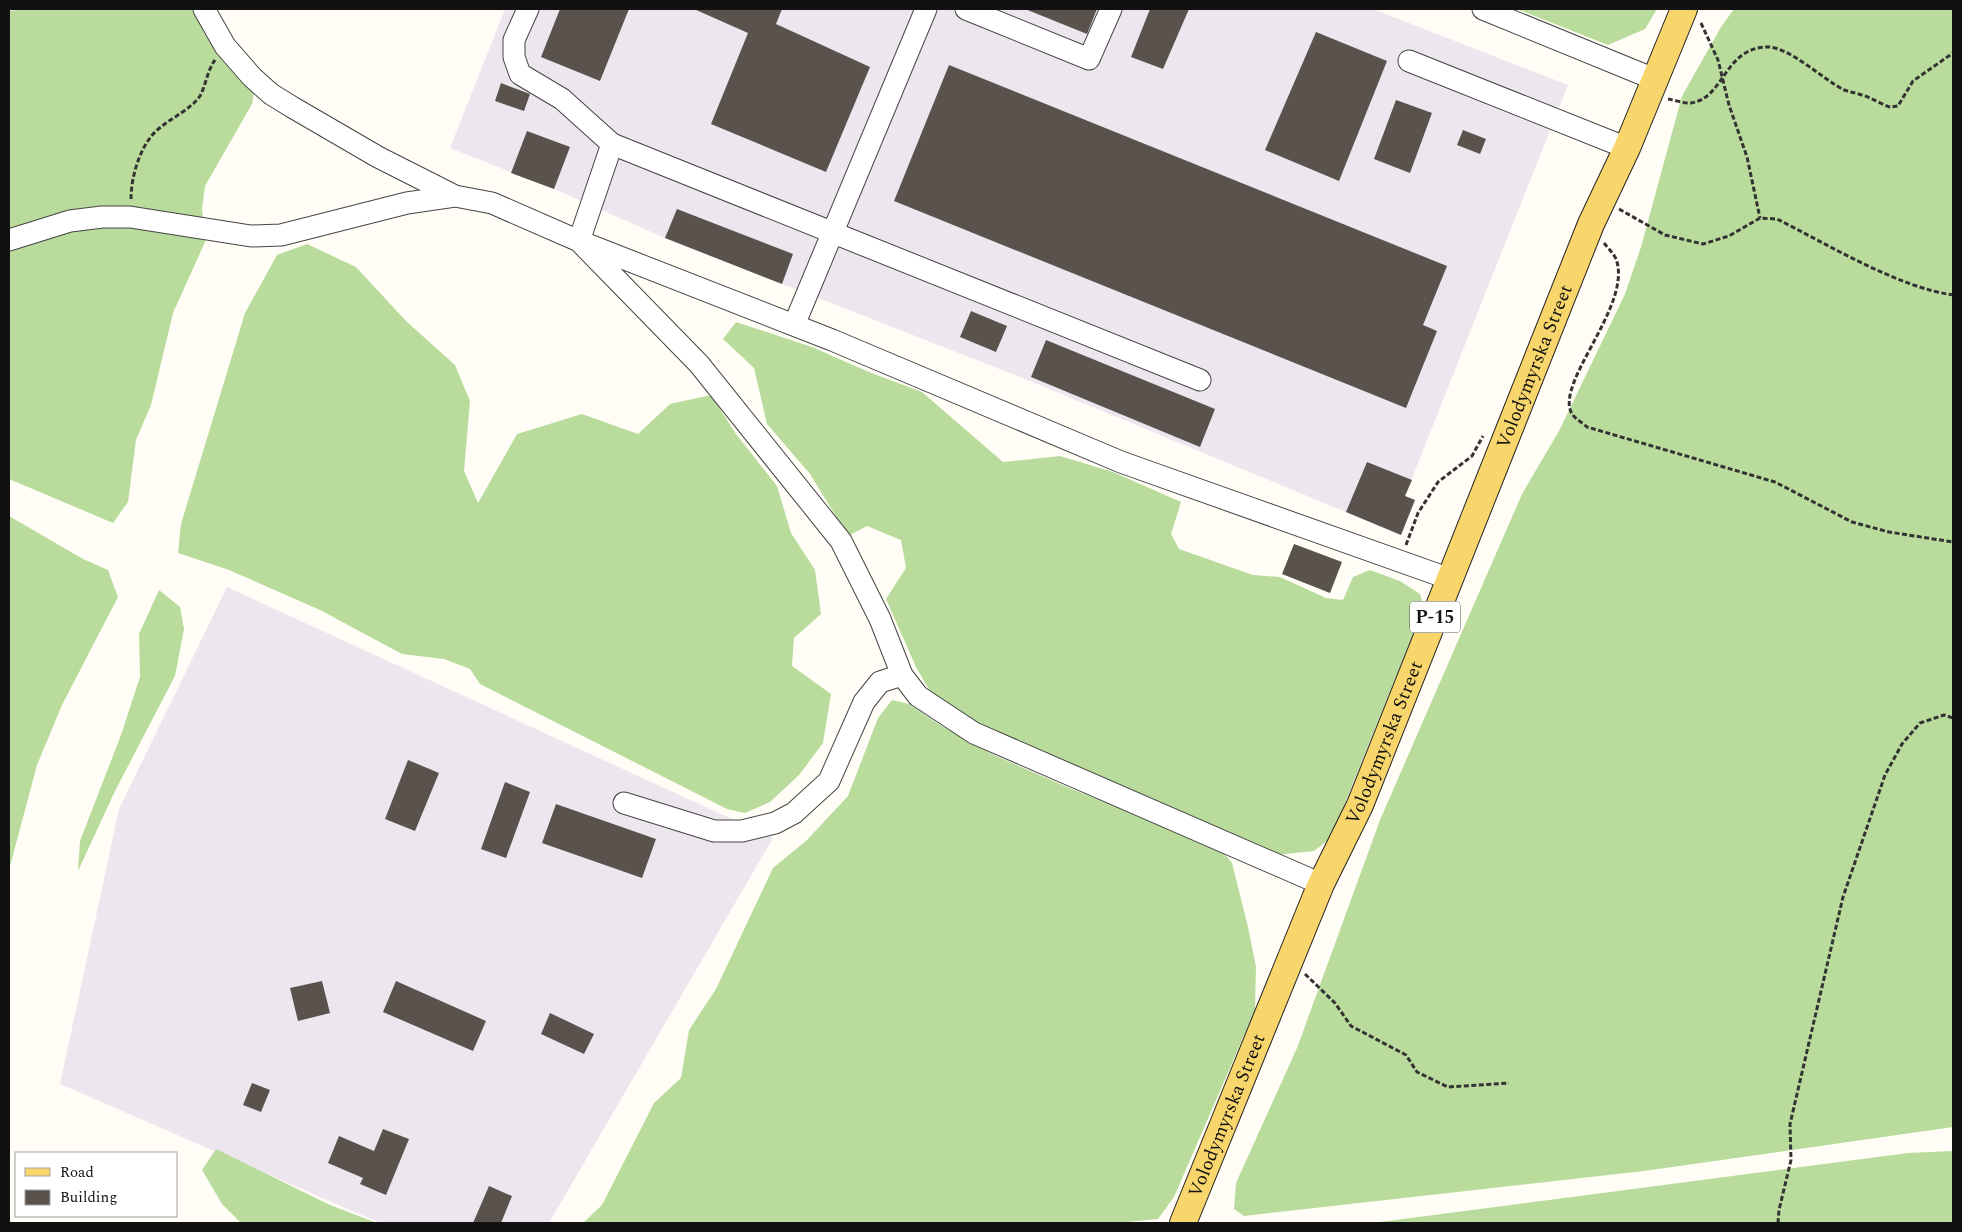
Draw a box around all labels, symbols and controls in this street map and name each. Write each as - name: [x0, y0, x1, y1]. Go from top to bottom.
- street label: Volodymyrska Street: [1489, 280, 1580, 453]
- road number: Р-15: [1410, 602, 1460, 632]
- street label: Volodymyrska Street: [1338, 656, 1431, 830]
- street label: Volodymyrska Street: [1180, 1029, 1273, 1202]
- legend: [15, 1152, 178, 1217]
- text: Road: [60, 1161, 94, 1184]
- text: Building: [60, 1186, 117, 1209]

